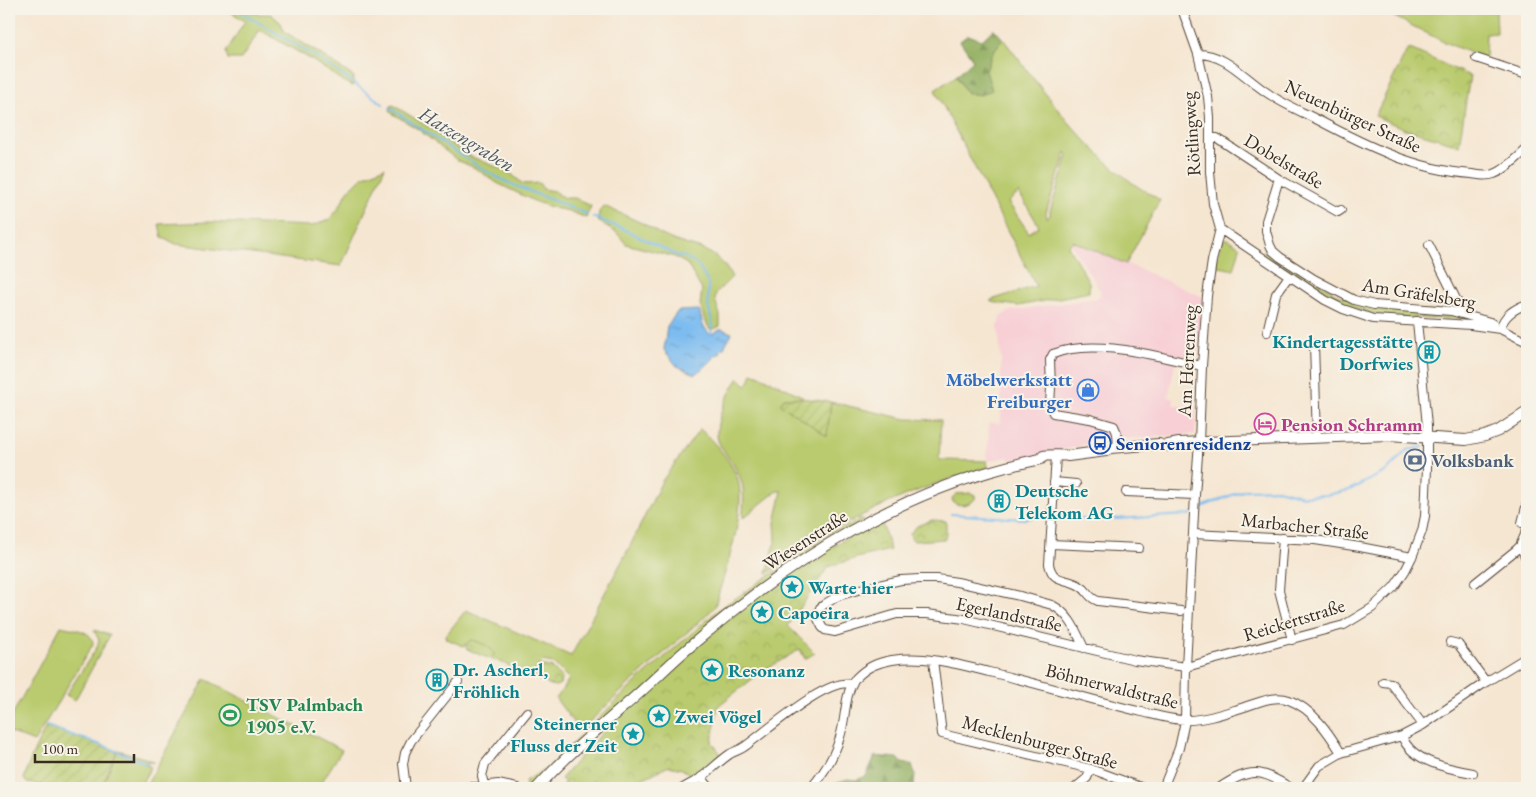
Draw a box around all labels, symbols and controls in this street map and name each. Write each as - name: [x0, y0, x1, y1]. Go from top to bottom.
- street label: Neuenbürger Straße: [1281, 73, 1425, 159]
- street label: Rötlingweg: [1176, 90, 1206, 177]
- water label: Hatzengraben: [414, 100, 520, 178]
- street label: Dobelstraße: [1240, 127, 1328, 195]
- street label: Am Gräfelsberg: [1359, 272, 1478, 314]
- street label: Am Herrenweg: [1172, 303, 1202, 419]
- place label: Kindertagesstätte Dorfwies: [1272, 329, 1413, 376]
- building icon: Kindertagesstätte Dorfwies: [1417, 340, 1441, 364]
- place label: Möbelwerkstatt Freiburger: [946, 367, 1072, 414]
- shop icon: Möbelwerkstatt Freiburger: [1076, 378, 1100, 402]
- hotel icon: Pension Schramm: [1253, 412, 1277, 436]
- place label: Pension Schramm: [1281, 412, 1423, 437]
- bus stop icon: Seniorenresidenz: [1088, 431, 1112, 455]
- place label: Seniorenresidenz: [1116, 431, 1251, 456]
- bank icon: Volksbank: [1403, 448, 1427, 472]
- place label: Volksbank: [1431, 448, 1514, 473]
- place label: Deutsche Telekom AG: [1015, 478, 1114, 525]
- building icon: Deutsche Telekom AG: [987, 489, 1011, 513]
- street label: Wiesenstraße: [758, 503, 852, 577]
- street label: Marbacher Straße: [1240, 507, 1370, 545]
- place icon: Warte hier: [780, 575, 804, 599]
- place label: Warte hier: [808, 575, 893, 600]
- street label: Egerlandstraße: [954, 591, 1064, 637]
- street label: Reickertstraße: [1240, 593, 1348, 647]
- place icon: Capoeira: [750, 600, 774, 624]
- place label: Capoeira: [778, 600, 850, 625]
- place label: Dr. Ascherl, Fröhlich: [453, 657, 549, 704]
- street label: Böhmerwaldstraße: [1043, 657, 1181, 715]
- place icon: Resonanz: [700, 658, 724, 682]
- place label: Resonanz: [728, 658, 805, 683]
- building icon: Dr. Ascherl, Fröhlich: [425, 668, 449, 692]
- place label: TSV Palmbach 1905 e.V.: [246, 692, 364, 739]
- sports icon: TSV Palmbach 1905 e.V.: [218, 703, 242, 727]
- place icon: Zwei Vögel: [647, 704, 671, 728]
- place label: Zwei Vögel: [675, 704, 762, 729]
- street label: Mecklenburger Straße: [959, 709, 1121, 775]
- place label: Steinerner Fluss der Zeit: [510, 711, 617, 758]
- place icon: Steinerner Fluss der Zeit: [621, 722, 645, 746]
- scale bar: [35, 732, 134, 764]
- text: 100 m: [42, 739, 79, 758]

